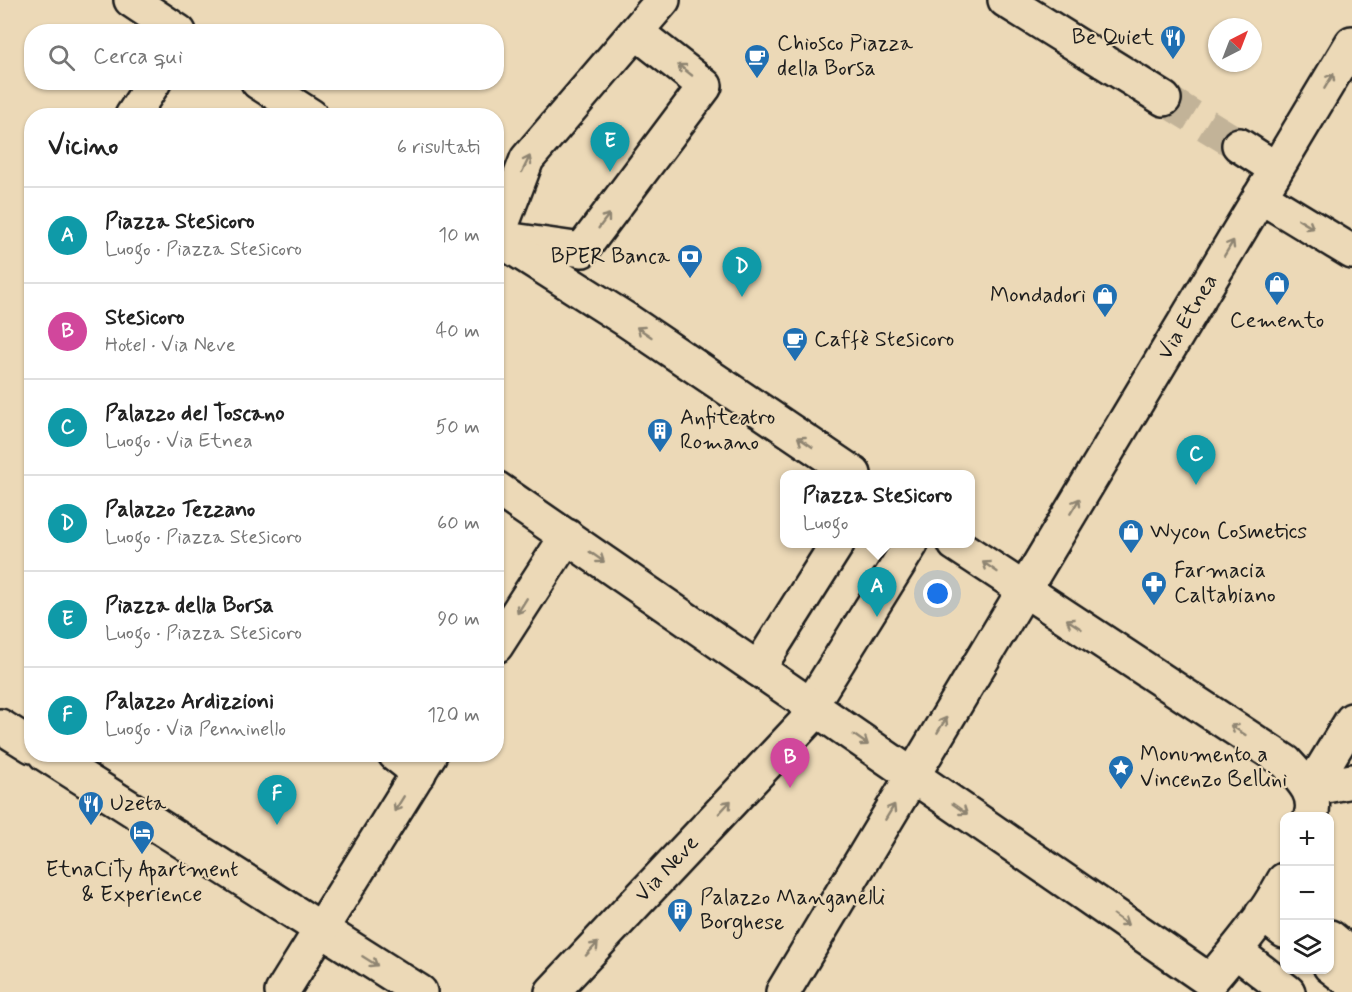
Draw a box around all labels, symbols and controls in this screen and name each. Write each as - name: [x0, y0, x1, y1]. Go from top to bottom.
- north arrow: [1208, 18, 1262, 72]
- restaurant icon: Be Quiet: [1158, 23, 1188, 61]
- search box: [24, 24, 504, 90]
- place label: Be Quiet: [1072, 24, 1154, 52]
- place label: Chiosco Piazza della Borsa: [777, 30, 914, 83]
- icon: search: [45, 41, 78, 74]
- cafe icon: Chiosco Piazza della Borsa: [742, 42, 772, 80]
- text: Cerca qui: [93, 43, 183, 71]
- one-way arrow: [677, 63, 693, 76]
- one-way arrow: [1324, 73, 1336, 90]
- pin: E: [590, 122, 630, 172]
- text: Vicino: [48, 130, 118, 164]
- text: 6 risultati: [397, 134, 480, 161]
- one-way arrow: [521, 155, 533, 173]
- text: Piazza Stesicoro: [105, 208, 255, 236]
- one-way arrow: [598, 214, 610, 230]
- one-way arrow: [1297, 219, 1314, 231]
- text: A: [61, 222, 74, 249]
- text: 10 m: [438, 222, 480, 249]
- text: Luogo · Piazza Stesicoro: [105, 236, 302, 263]
- one-way arrow: [1223, 240, 1235, 257]
- bank icon: BPER Banca: [675, 242, 705, 280]
- place label: BPER Banca: [551, 243, 671, 271]
- pin: D: [722, 248, 762, 297]
- street label: Via Etnea: [1151, 269, 1225, 365]
- shop icon: Cemento: [1262, 269, 1292, 307]
- shop icon: Mondadori: [1090, 281, 1120, 319]
- place label: Mondadori: [990, 282, 1086, 310]
- text: Stesicoro: [105, 304, 184, 332]
- place label: Cemento: [1230, 307, 1324, 335]
- text: B: [61, 318, 74, 345]
- text: 40 m: [436, 318, 480, 345]
- cafe icon: Caffè Stesicoro: [780, 325, 810, 363]
- one-way arrow: [636, 326, 653, 338]
- place label: Caffè Stesicoro: [814, 326, 954, 354]
- text: Hotel · Via Neve: [105, 332, 236, 359]
- text: Palazzo del Toscano: [105, 400, 285, 428]
- place label: Anfiteatro Romano: [680, 404, 775, 457]
- text: C: [60, 414, 75, 441]
- text: 50 m: [435, 414, 480, 441]
- building icon: Anfiteatro Romano: [645, 416, 675, 454]
- text: Luogo · Via Etnea: [105, 428, 253, 455]
- one-way arrow: [798, 436, 814, 448]
- pin: C: [1176, 436, 1216, 485]
- popup: [780, 470, 975, 548]
- text: Piazza Stesicoro: [803, 482, 952, 510]
- text: Palazzo Tezzano: [105, 496, 255, 524]
- one-way arrow: [1069, 498, 1081, 515]
- text: D: [61, 510, 74, 537]
- text: 60 m: [437, 510, 480, 537]
- text: Luogo: [803, 510, 848, 537]
- shop icon: Wycon Cosmetics: [1116, 517, 1146, 555]
- place label: Wycon Cosmetics: [1150, 518, 1307, 546]
- text: Luogo · Piazza Stesicoro: [105, 524, 302, 551]
- one-way arrow: [588, 551, 604, 563]
- place label: Farmacia Caltabiano: [1174, 557, 1276, 610]
- one-way arrow: [982, 561, 998, 573]
- pin: A: [858, 568, 896, 617]
- pharmacy icon: Farmacia Caltabiano: [1139, 569, 1169, 607]
- your location: [923, 579, 952, 608]
- text: Piazza della Borsa: [105, 592, 274, 620]
- one-way arrow: [515, 597, 527, 614]
- text: E: [62, 606, 73, 633]
- text: 90 m: [437, 606, 480, 633]
- one-way arrow: [1066, 617, 1083, 630]
- text: Luogo · Piazza Stesicoro: [105, 620, 302, 647]
- text: Palazzo Ardizzioni: [105, 688, 274, 716]
- text: F: [62, 702, 73, 729]
- text: 120 m: [427, 702, 480, 729]
- text: Luogo · Via Penninello: [105, 716, 286, 743]
- one-way arrow: [936, 717, 949, 734]
- one-way arrow: [1229, 724, 1246, 737]
- one-way arrow: [852, 733, 869, 746]
- pin: B: [770, 738, 810, 788]
- place label: Monumento a Vincenzo Bellini: [1140, 741, 1287, 794]
- place icon: Monumento a Vincenzo Bellini: [1106, 753, 1136, 791]
- pin: F: [258, 776, 296, 825]
- restaurant icon: Uzeta: [76, 789, 106, 827]
- place label: Uzeta: [110, 790, 167, 818]
- one-way arrow: [392, 795, 404, 812]
- one-way arrow: [718, 800, 732, 815]
- one-way arrow: [951, 803, 968, 815]
- one-way arrow: [885, 804, 897, 821]
- map controls: [1280, 812, 1334, 974]
- button: +: [1280, 812, 1334, 866]
- hotel icon: EtnaCiTy Apartment & Experience: [127, 818, 157, 856]
- street label: Via Neve: [629, 829, 705, 909]
- place label: EtnaCiTy Apartment & Experience: [45, 856, 239, 909]
- button: −: [1280, 866, 1334, 920]
- place label: Palazzo Manganelli Borghese: [700, 884, 885, 940]
- building icon: Palazzo Manganelli Borghese: [665, 896, 695, 934]
- one-way arrow: [1112, 913, 1129, 926]
- button: layers: [1280, 920, 1334, 974]
- one-way arrow: [584, 942, 599, 957]
- one-way arrow: [361, 955, 378, 967]

